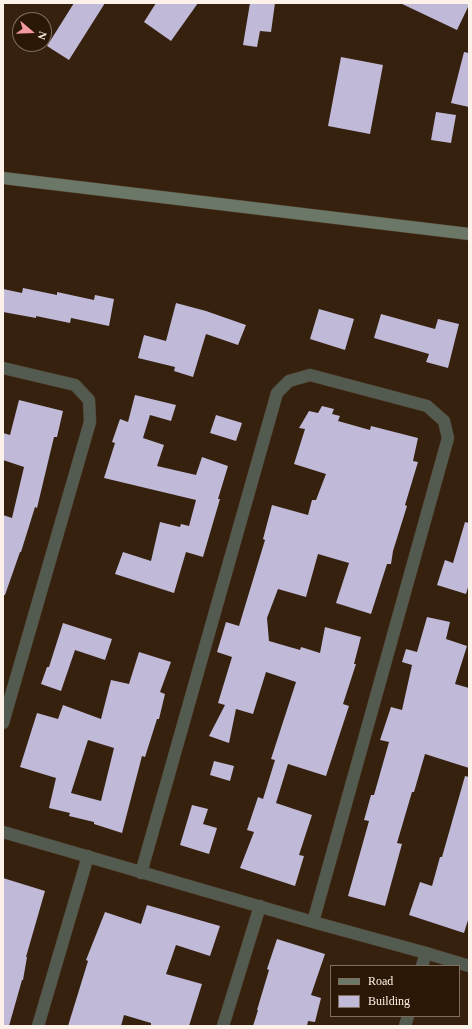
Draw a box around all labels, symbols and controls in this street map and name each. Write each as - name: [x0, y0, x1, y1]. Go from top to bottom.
- north arrow: [12, 12, 52, 52]
- text: N: [35, 30, 49, 41]
- legend: [330, 965, 460, 1017]
- text: Road: [368, 974, 393, 988]
- text: Building: [368, 994, 410, 1008]

